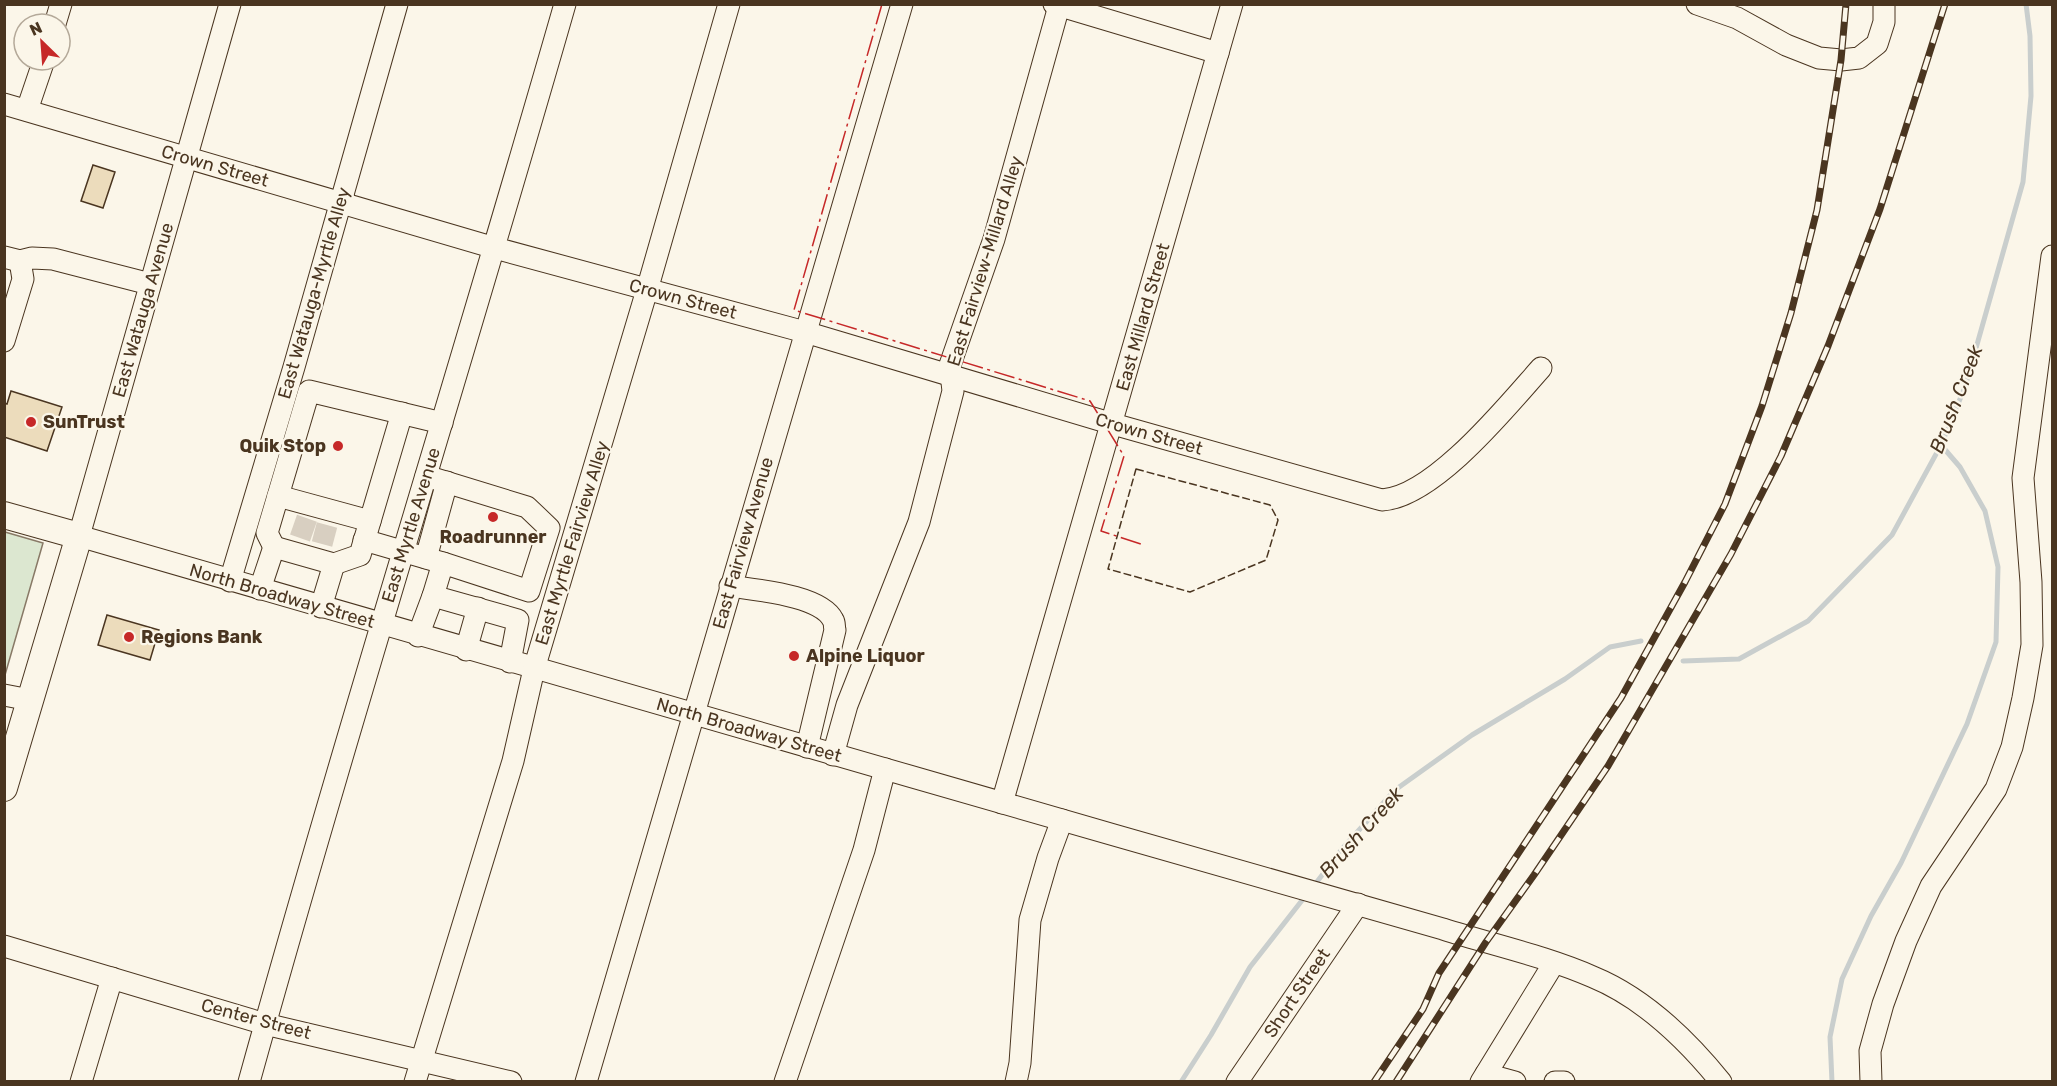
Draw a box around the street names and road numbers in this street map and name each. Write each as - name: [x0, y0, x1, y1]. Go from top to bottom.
- street label: Crown Street: [159, 140, 271, 192]
- street label: East Fairview-Millard Alley: [943, 153, 1027, 369]
- street label: East Watauga-Myrtle Alley: [273, 185, 355, 401]
- street label: East Watauga Avenue: [108, 220, 178, 400]
- street label: East Millard Street: [1111, 241, 1175, 393]
- street label: Crown Street: [627, 274, 739, 324]
- street label: Crown Street: [1093, 408, 1205, 460]
- street label: East Myrtle Fairview Alley: [530, 438, 614, 648]
- street label: East Myrtle Avenue: [377, 445, 445, 605]
- street label: East Fairview Avenue: [708, 455, 778, 631]
- street label: North Broadway Street: [187, 559, 377, 633]
- street label: North Broadway Street: [654, 693, 844, 767]
- street label: Short Street: [1259, 944, 1335, 1042]
- street label: Center Street: [199, 994, 313, 1044]

